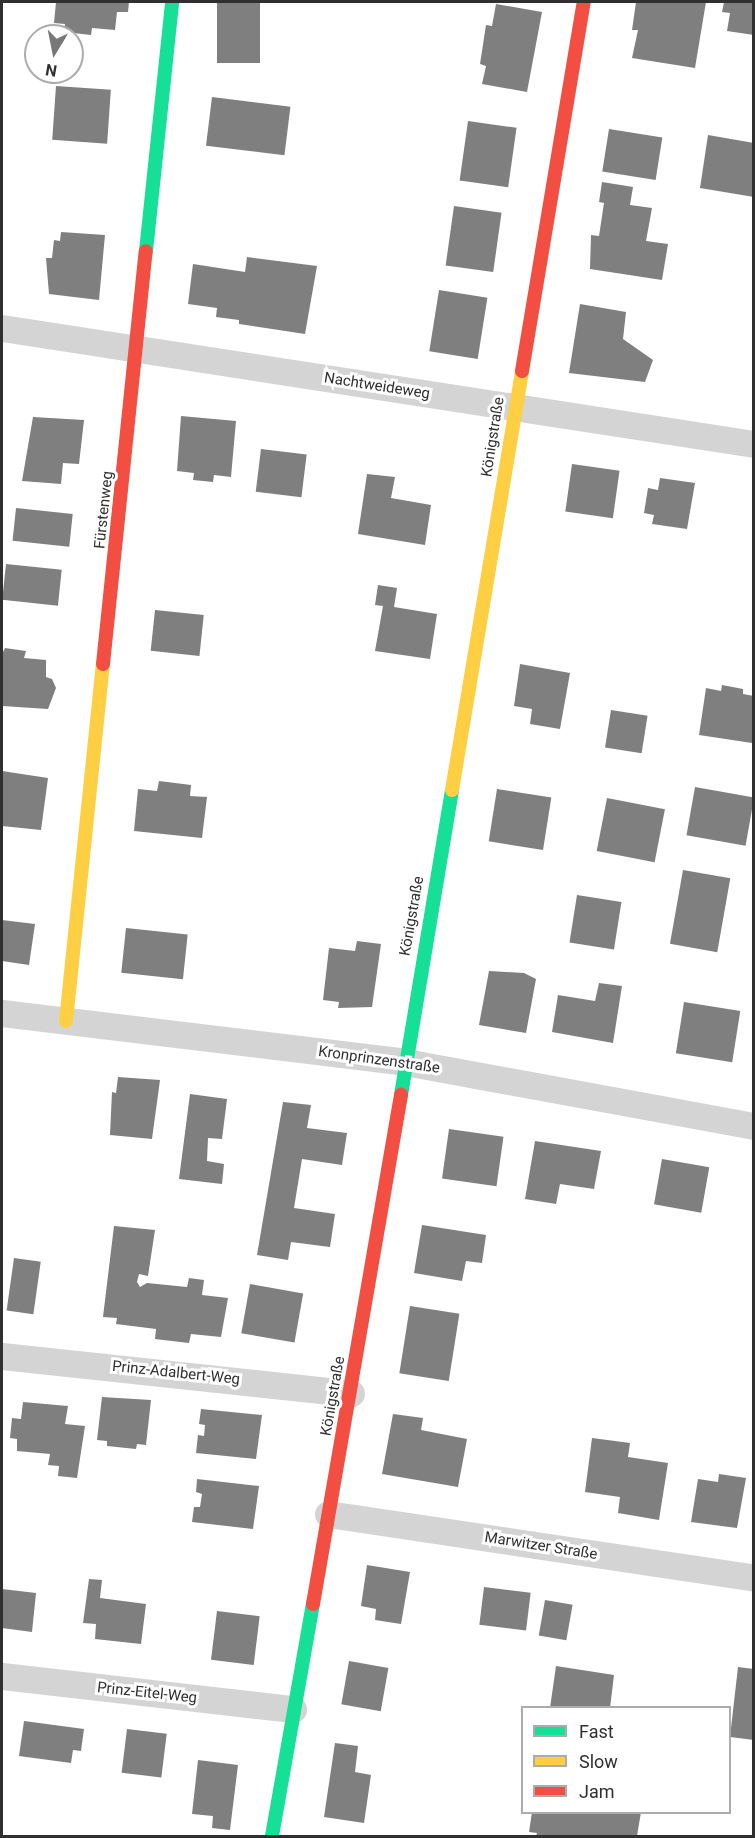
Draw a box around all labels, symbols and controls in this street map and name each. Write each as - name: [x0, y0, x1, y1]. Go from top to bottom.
- north arrow: [24, 24, 84, 84]
- text: N: [44, 60, 58, 81]
- street label: Nachtweideweg: [323, 369, 431, 403]
- street label: Königstraße: [478, 396, 508, 478]
- street label: Fürstenweg: [91, 470, 117, 550]
- street label: Königstraße: [396, 875, 428, 957]
- street label: Kronprinzenstraße: [317, 1043, 441, 1077]
- street label: Königstraße: [317, 1355, 349, 1437]
- street label: Prinz-Adalbert-Weg: [111, 1357, 241, 1389]
- street label: Marwitzer Straße: [483, 1528, 599, 1564]
- street label: Prinz-Eitel-Weg: [96, 1679, 198, 1707]
- legend: [521, 1706, 731, 1814]
- text: Fast: [579, 1721, 614, 1742]
- text: Slow: [579, 1751, 618, 1772]
- text: Jam: [579, 1781, 615, 1802]

